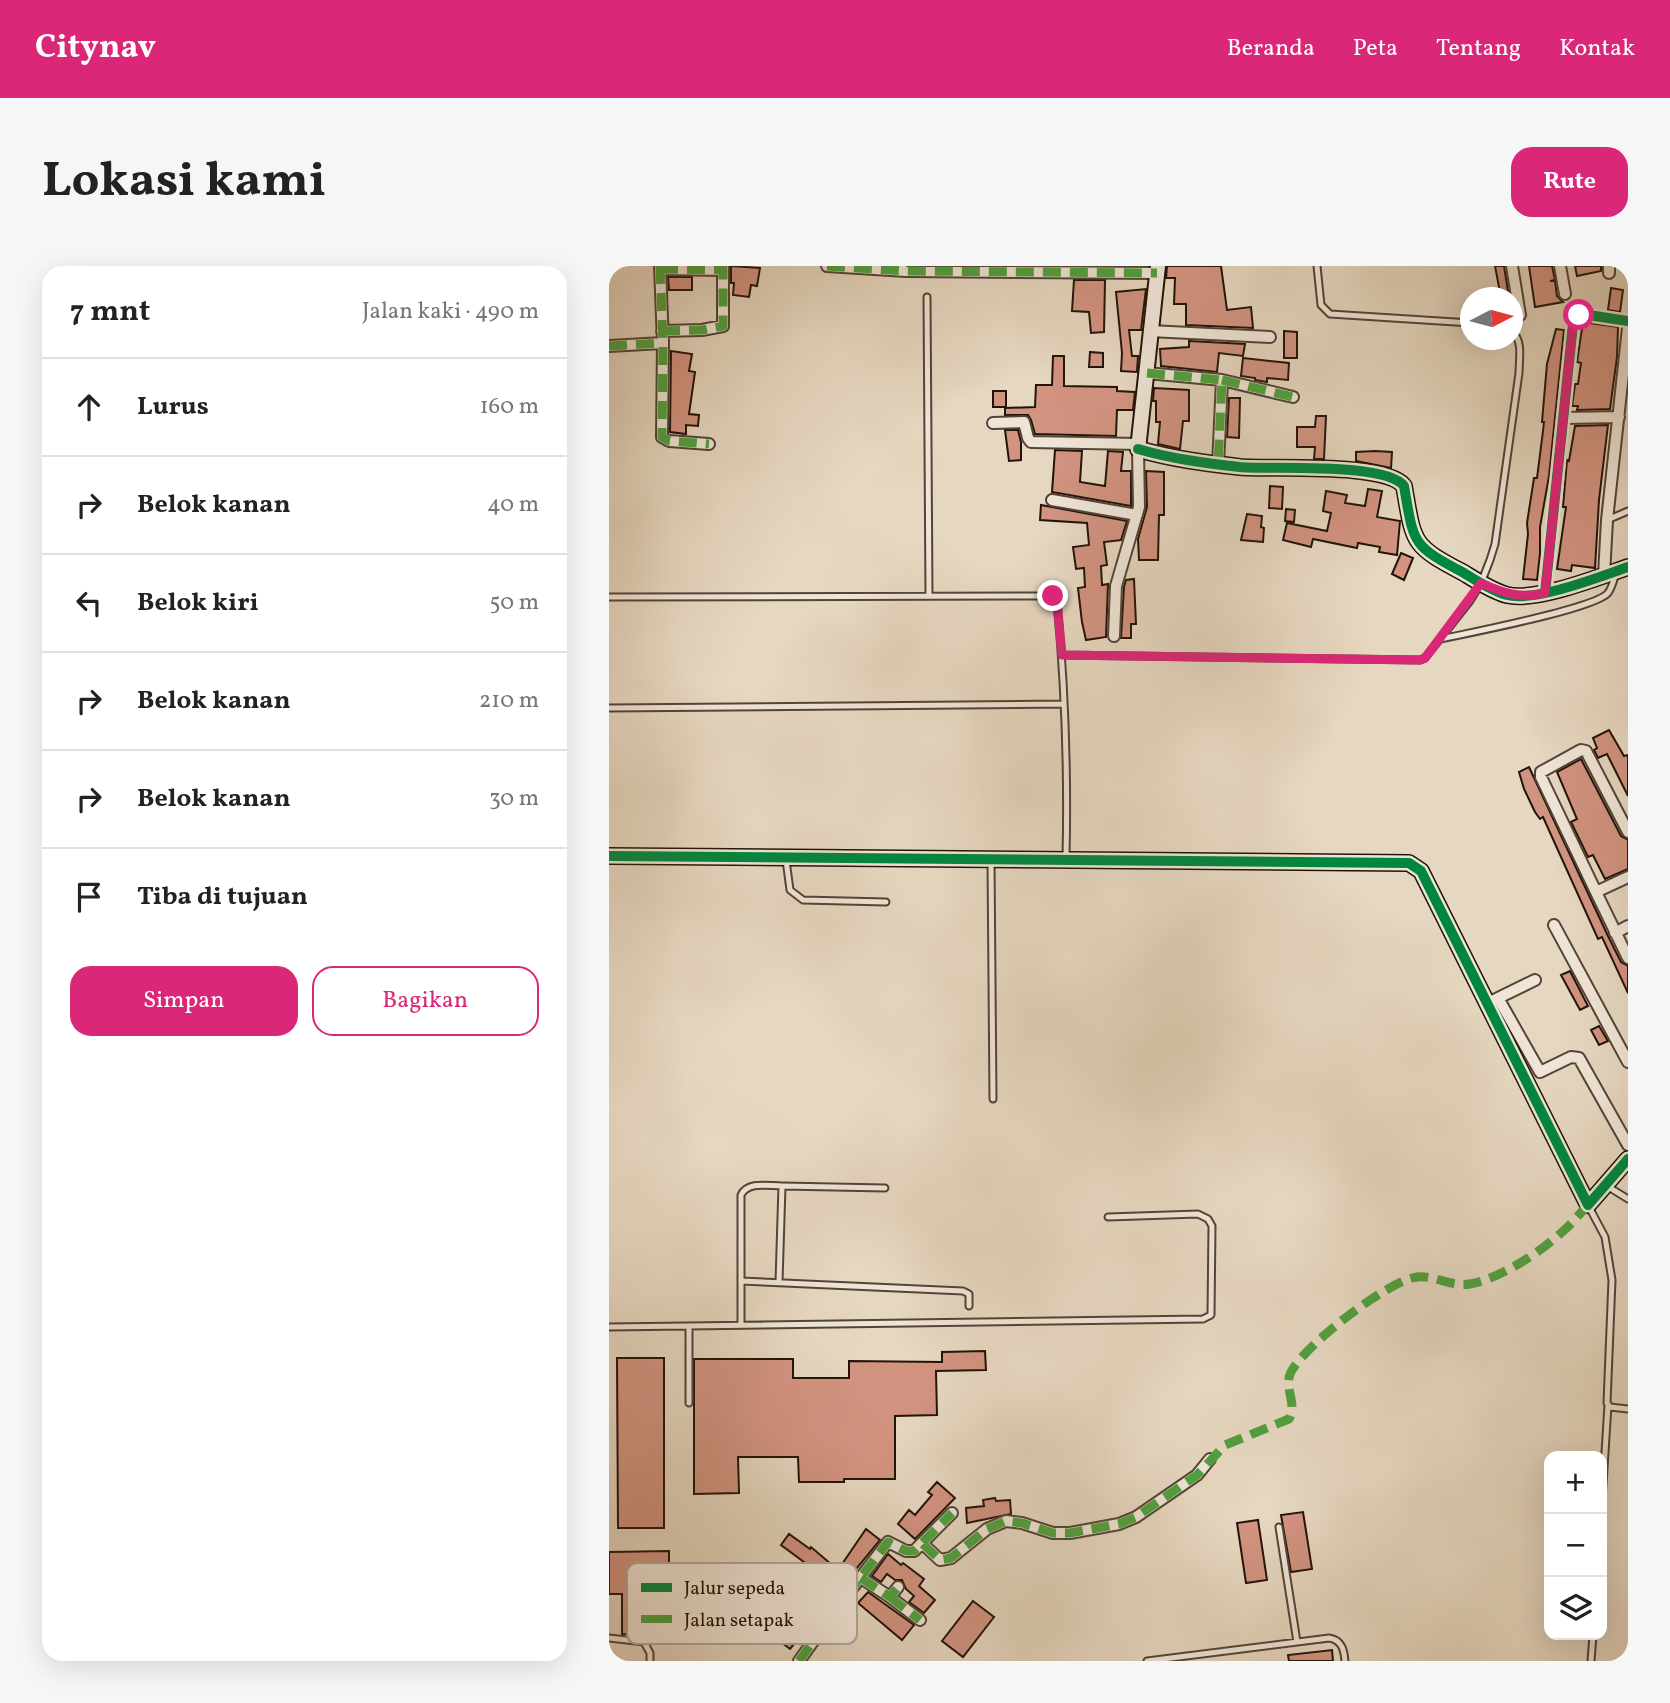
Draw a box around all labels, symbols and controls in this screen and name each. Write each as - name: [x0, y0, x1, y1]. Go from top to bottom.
- text: Citynav: [35, 26, 156, 72]
- text: Beranda: [1227, 32, 1315, 66]
- text: Peta: [1353, 32, 1398, 66]
- text: Tentang: [1436, 32, 1521, 66]
- text: Kontak: [1559, 32, 1635, 66]
- button: Rute: [1511, 147, 1628, 217]
- text: Lokasi kami: [42, 148, 326, 217]
- north arrow: [1460, 287, 1523, 350]
- text: 7 mnt: [70, 291, 150, 333]
- text: Jalan kaki · 490 m: [362, 296, 539, 328]
- route start: [1563, 299, 1594, 330]
- icon: ahead: [70, 388, 108, 426]
- text: Lurus: [137, 389, 209, 425]
- text: 160 m: [480, 391, 539, 423]
- icon: right: [70, 486, 108, 524]
- text: Belok kanan: [137, 487, 291, 523]
- text: 40 m: [487, 489, 539, 521]
- route end: [1037, 580, 1068, 611]
- icon: left: [70, 584, 108, 622]
- text: Belok kiri: [137, 585, 259, 621]
- text: 50 m: [490, 587, 539, 619]
- icon: right: [70, 682, 108, 720]
- text: Belok kanan: [137, 683, 291, 719]
- text: 210 m: [479, 685, 539, 717]
- icon: right: [70, 780, 108, 818]
- text: Belok kanan: [137, 781, 291, 817]
- text: 30 m: [489, 783, 539, 815]
- icon: arrive: [70, 878, 108, 916]
- text: Tiba di tujuan: [137, 879, 308, 915]
- button: Simpan: [70, 966, 298, 1036]
- button: Bagikan: [312, 966, 539, 1036]
- map controls: [1544, 1451, 1607, 1640]
- button: +: [1544, 1451, 1607, 1514]
- button: −: [1544, 1514, 1607, 1577]
- legend: [627, 1563, 857, 1644]
- text: Jalur sepeda: [684, 1576, 785, 1602]
- button: layers: [1544, 1577, 1607, 1640]
- text: Jalan setapak: [684, 1608, 794, 1634]

